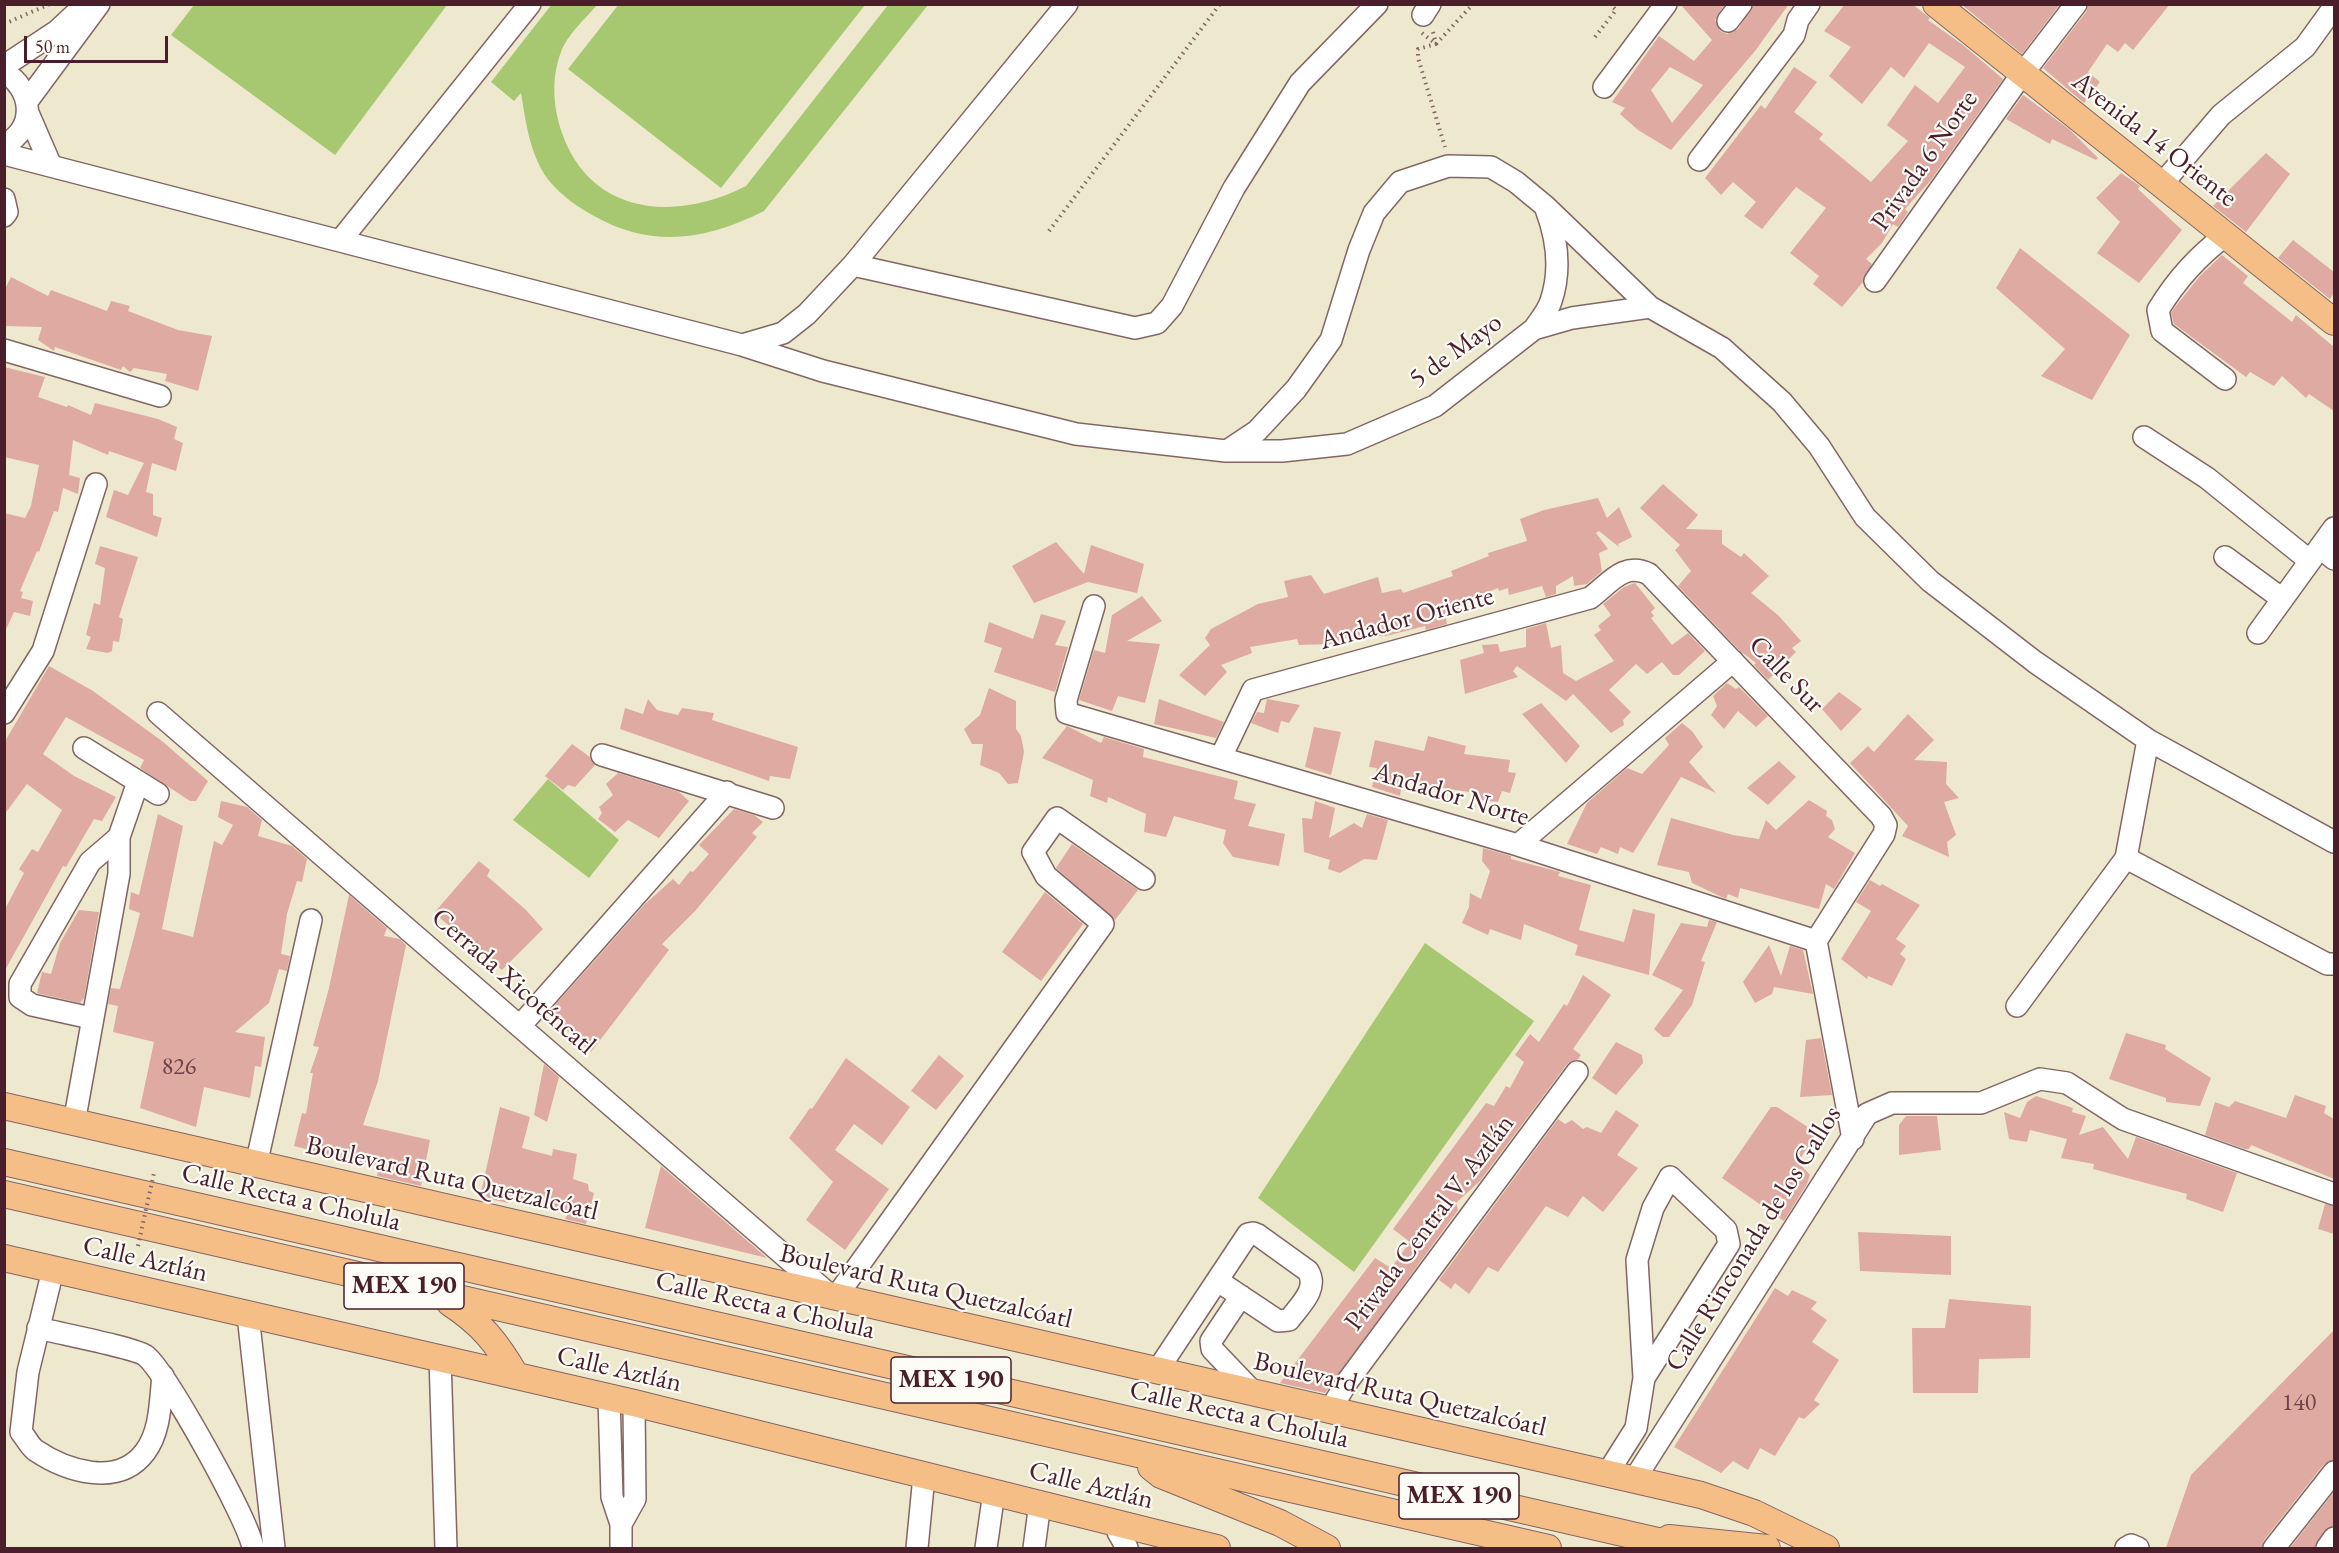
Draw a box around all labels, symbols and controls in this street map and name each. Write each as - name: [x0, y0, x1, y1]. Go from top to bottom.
- scale bar: [27, 24, 171, 62]
- text: 50 m: [35, 35, 70, 58]
- street label: Avenida 14 Oriente: [2065, 66, 2243, 214]
- street label: Privada 6 Norte: [1865, 85, 1985, 237]
- street label: 5 de Mayo: [1403, 307, 1509, 395]
- street label: Andador Oriente: [1316, 580, 1498, 658]
- street label: Calle Sur: [1741, 630, 1831, 720]
- street label: Andador Norte: [1369, 756, 1533, 834]
- street label: Cerrada Xicoténcatl: [424, 902, 602, 1062]
- house number: 826: [162, 1053, 196, 1081]
- street label: Calle Rinconada de los Gallos: [1659, 1100, 1849, 1378]
- street label: Privada Central V. Aztlán: [1338, 1109, 1522, 1337]
- street label: Boulevard Ruta Quetzalcóatl: [303, 1130, 601, 1228]
- street label: Calle Recta a Cholula: [178, 1157, 404, 1239]
- street label: Calle Aztlán: [79, 1230, 211, 1290]
- street label: Boulevard Ruta Quetzalcóatl: [777, 1238, 1075, 1336]
- road number: MEX 190: [344, 1263, 464, 1309]
- street label: Calle Recta a Cholula: [652, 1265, 878, 1347]
- street label: Calle Aztlán: [553, 1340, 685, 1400]
- street label: Boulevard Ruta Quetzalcóatl: [1251, 1346, 1549, 1444]
- road number: MEX 190: [891, 1357, 1011, 1403]
- street label: Calle Recta a Cholula: [1126, 1374, 1352, 1456]
- house number: 140: [2282, 1389, 2316, 1417]
- street label: Calle Aztlán: [1025, 1455, 1157, 1517]
- road number: MEX 190: [1399, 1473, 1519, 1519]

